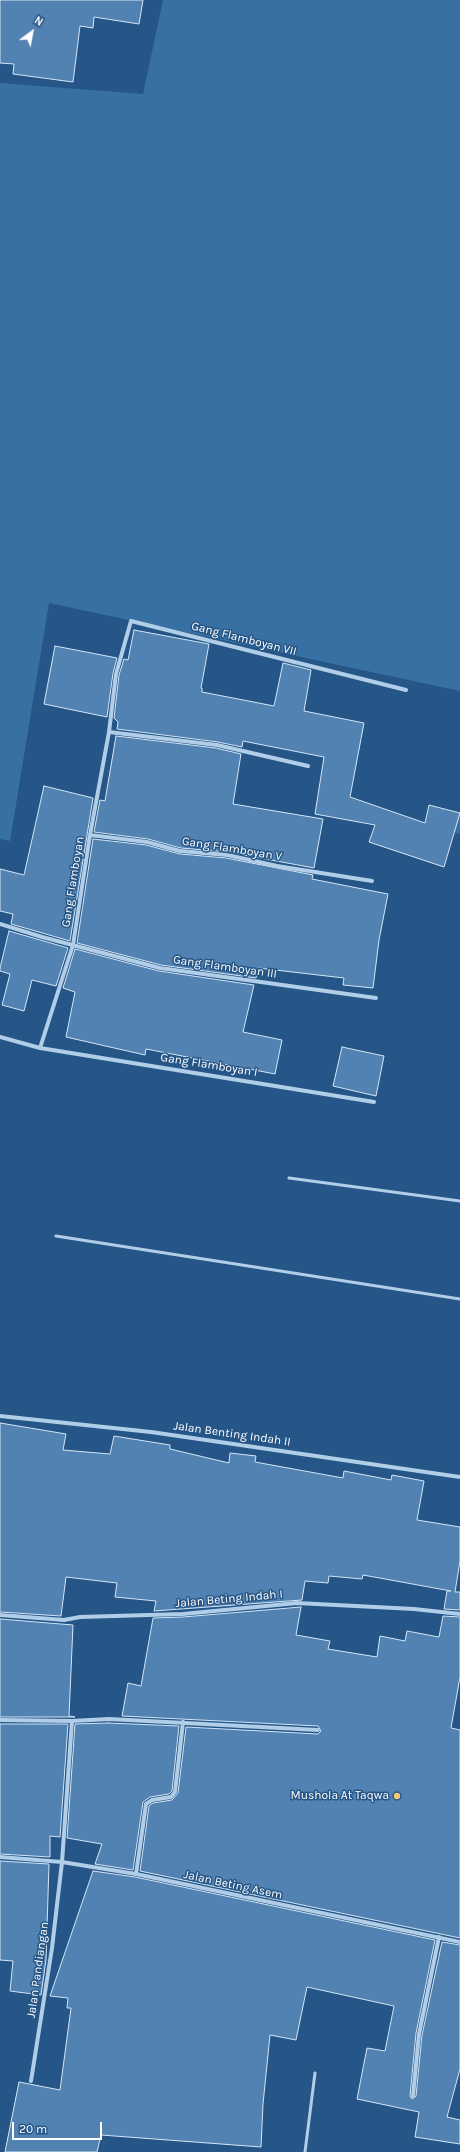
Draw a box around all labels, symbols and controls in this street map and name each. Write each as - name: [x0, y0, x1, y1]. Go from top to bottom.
- north arrow: [12, 12, 52, 52]
- text: N: [32, 14, 45, 29]
- street label: Gang Flamboyan VII: [190, 619, 298, 659]
- street label: Gang Flamboyan V: [181, 834, 283, 864]
- street label: Gang Flamboyan: [59, 836, 87, 928]
- street label: Gang Flamboyan III: [172, 953, 278, 981]
- street label: Gang Flamboyan I: [159, 1050, 259, 1080]
- street label: Jalan Benting Indah II: [172, 1419, 292, 1449]
- street label: Jalan Beting Indah I: [175, 1587, 283, 1611]
- place label: Mushola At Taqwa: [291, 1789, 389, 1803]
- marker: Mushola At Taqwa: [392, 1791, 402, 1801]
- street label: Jalan Beting Asem: [182, 1867, 284, 1903]
- street label: Jalan Pandiangan: [24, 1921, 52, 2019]
- scale bar: [14, 2114, 104, 2140]
- text: 20 m: [19, 2122, 47, 2136]

